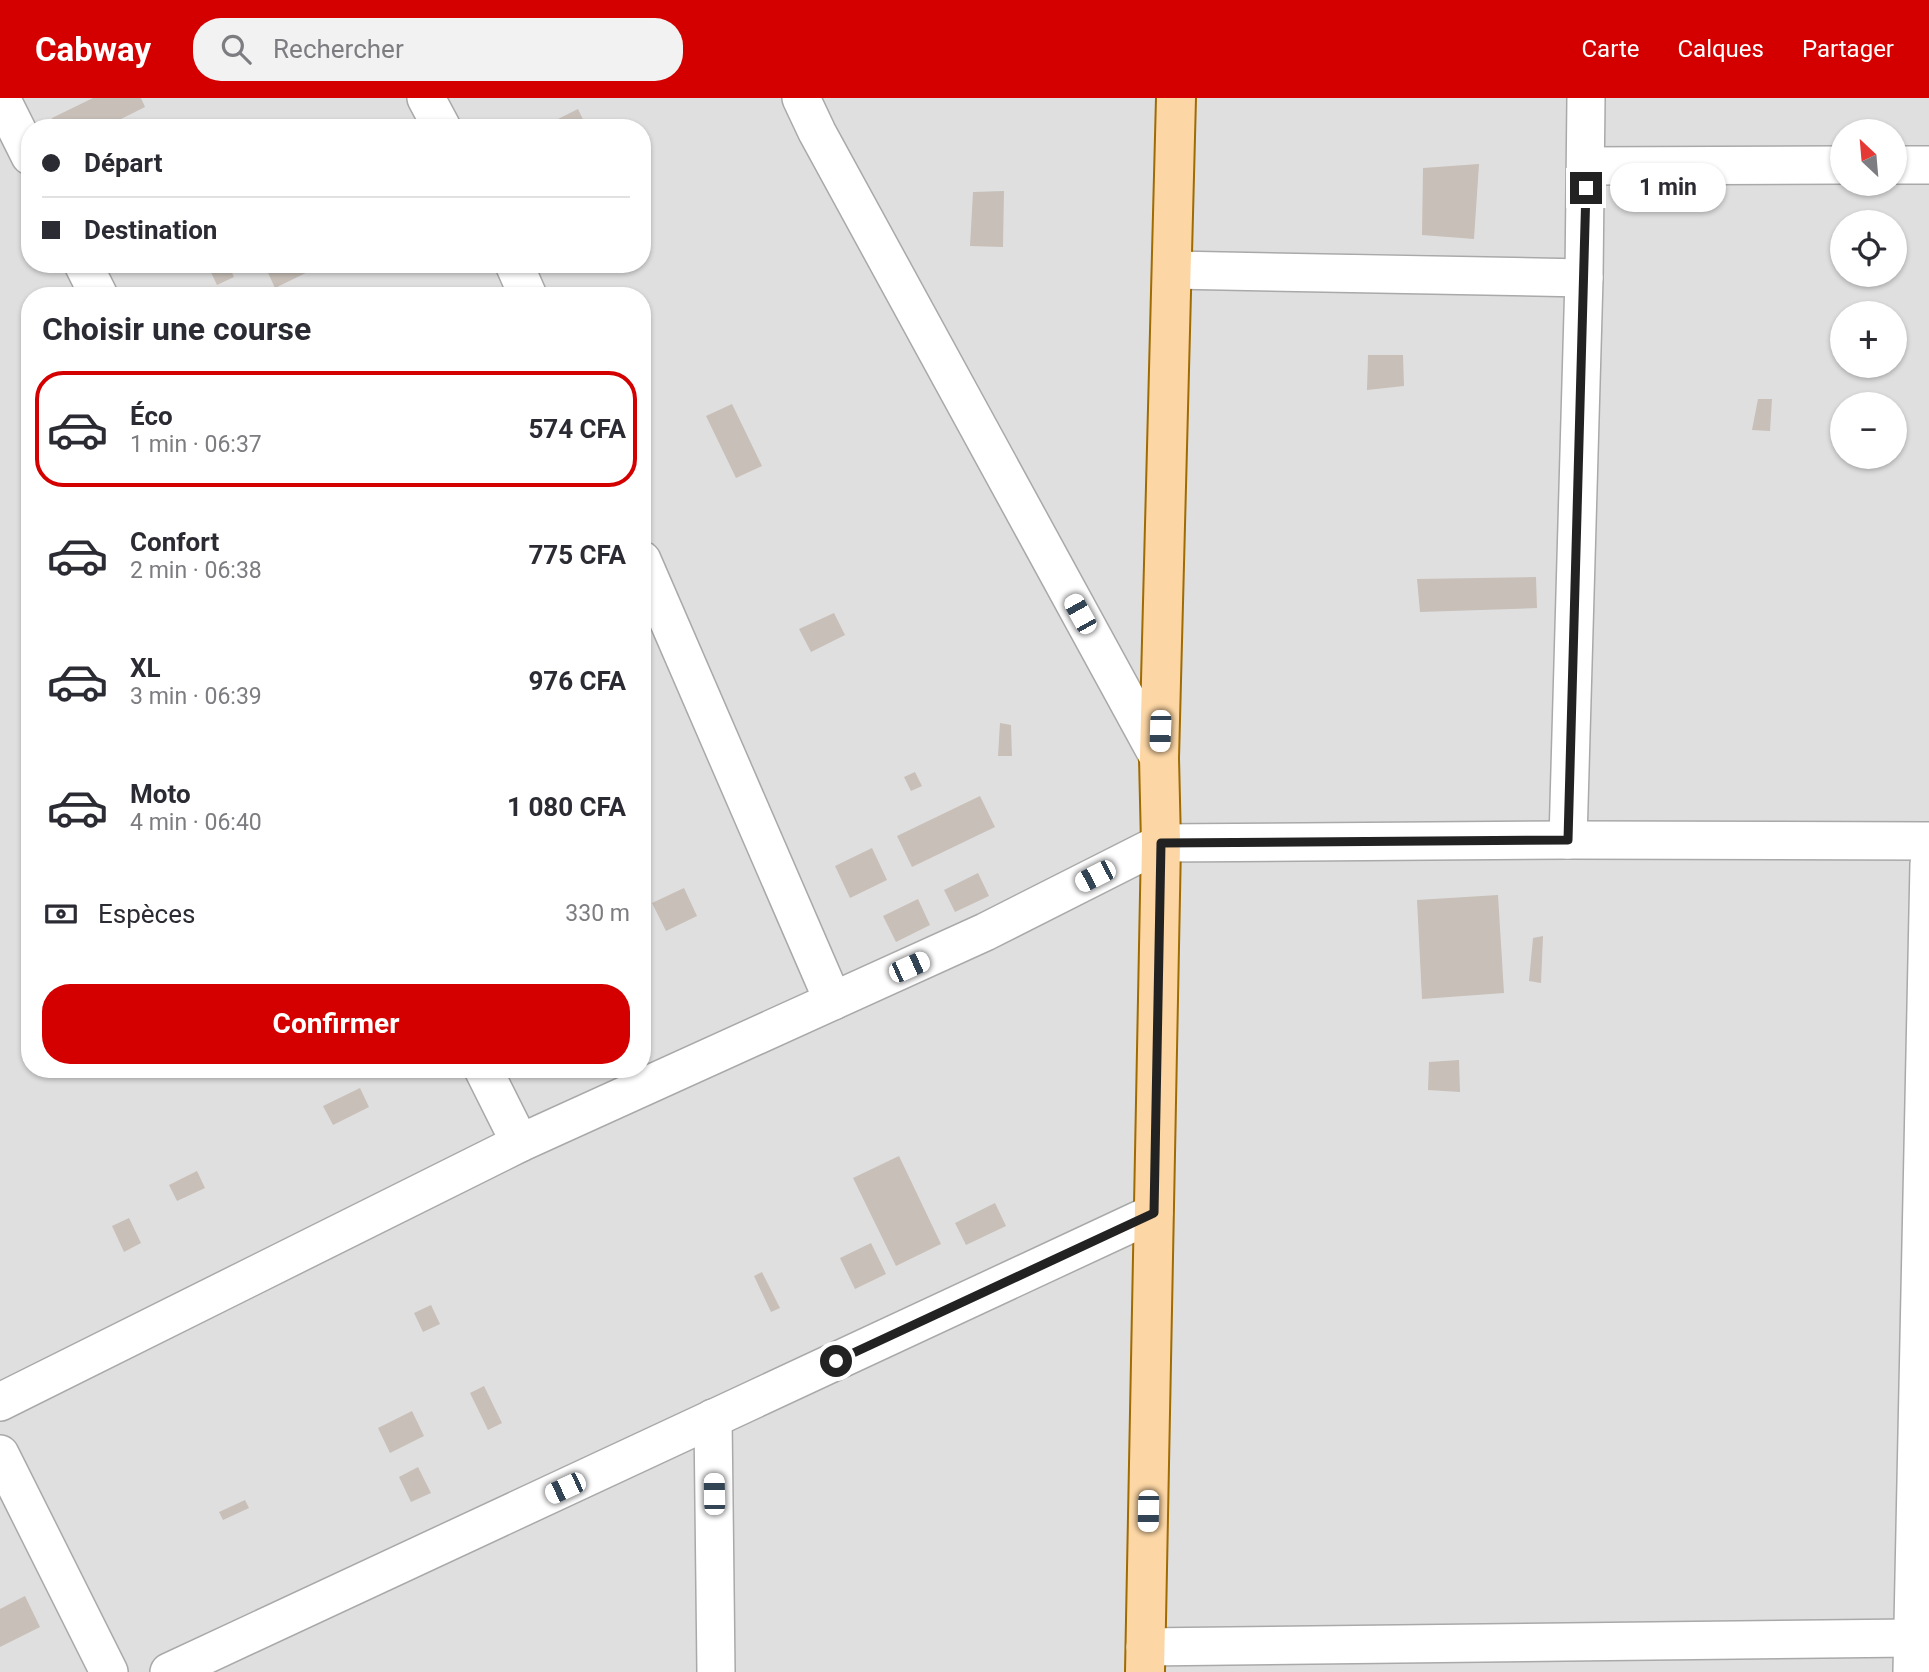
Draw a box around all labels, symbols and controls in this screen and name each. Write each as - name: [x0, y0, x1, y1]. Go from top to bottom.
- search box: [193, 18, 683, 81]
- text: Cabway: [35, 30, 151, 69]
- icon: search: [217, 30, 255, 68]
- text: Rechercher: [273, 34, 404, 64]
- text: Carte: [1581, 35, 1639, 63]
- text: Calques: [1677, 35, 1764, 63]
- text: Partager: [1802, 35, 1894, 63]
- north arrow: [1830, 119, 1908, 196]
- map controls: [1830, 119, 1907, 469]
- text: Départ: [84, 148, 162, 178]
- callout: 1 min: [1610, 164, 1726, 212]
- route end: [1570, 172, 1602, 204]
- text: 1 min: [1639, 174, 1697, 201]
- button: locate: [1830, 210, 1907, 287]
- text: Destination: [84, 215, 217, 245]
- button: +: [1830, 301, 1907, 378]
- text: Choisir une course: [42, 310, 311, 348]
- button: −: [1830, 392, 1907, 469]
- icon: car: [46, 398, 109, 461]
- text: Éco: [130, 401, 173, 431]
- text: 574 CFA: [528, 414, 626, 444]
- text: 1 min · 06:37: [130, 431, 262, 458]
- icon: car: [46, 524, 109, 587]
- text: Confort: [130, 527, 219, 557]
- text: 775 CFA: [528, 540, 626, 570]
- text: 2 min · 06:38: [130, 557, 262, 584]
- car: [1061, 591, 1100, 637]
- icon: car: [46, 650, 109, 713]
- text: XL: [130, 653, 161, 683]
- text: 976 CFA: [528, 666, 626, 696]
- text: 3 min · 06:39: [130, 683, 262, 710]
- car: [1149, 710, 1172, 752]
- icon: car: [46, 776, 109, 839]
- text: Moto: [130, 779, 191, 809]
- text: 1 080 CFA: [507, 792, 626, 822]
- text: 4 min · 06:40: [130, 809, 262, 836]
- car: [1072, 857, 1119, 895]
- icon: cash: [42, 895, 80, 933]
- text: Espèces: [98, 899, 195, 929]
- text: 330 m: [565, 900, 630, 927]
- car: [886, 949, 933, 985]
- button: Confirmer: [42, 984, 630, 1064]
- route start: [820, 1345, 852, 1377]
- car: [542, 1470, 589, 1506]
- car: [704, 1473, 725, 1515]
- car: [1138, 1490, 1159, 1532]

